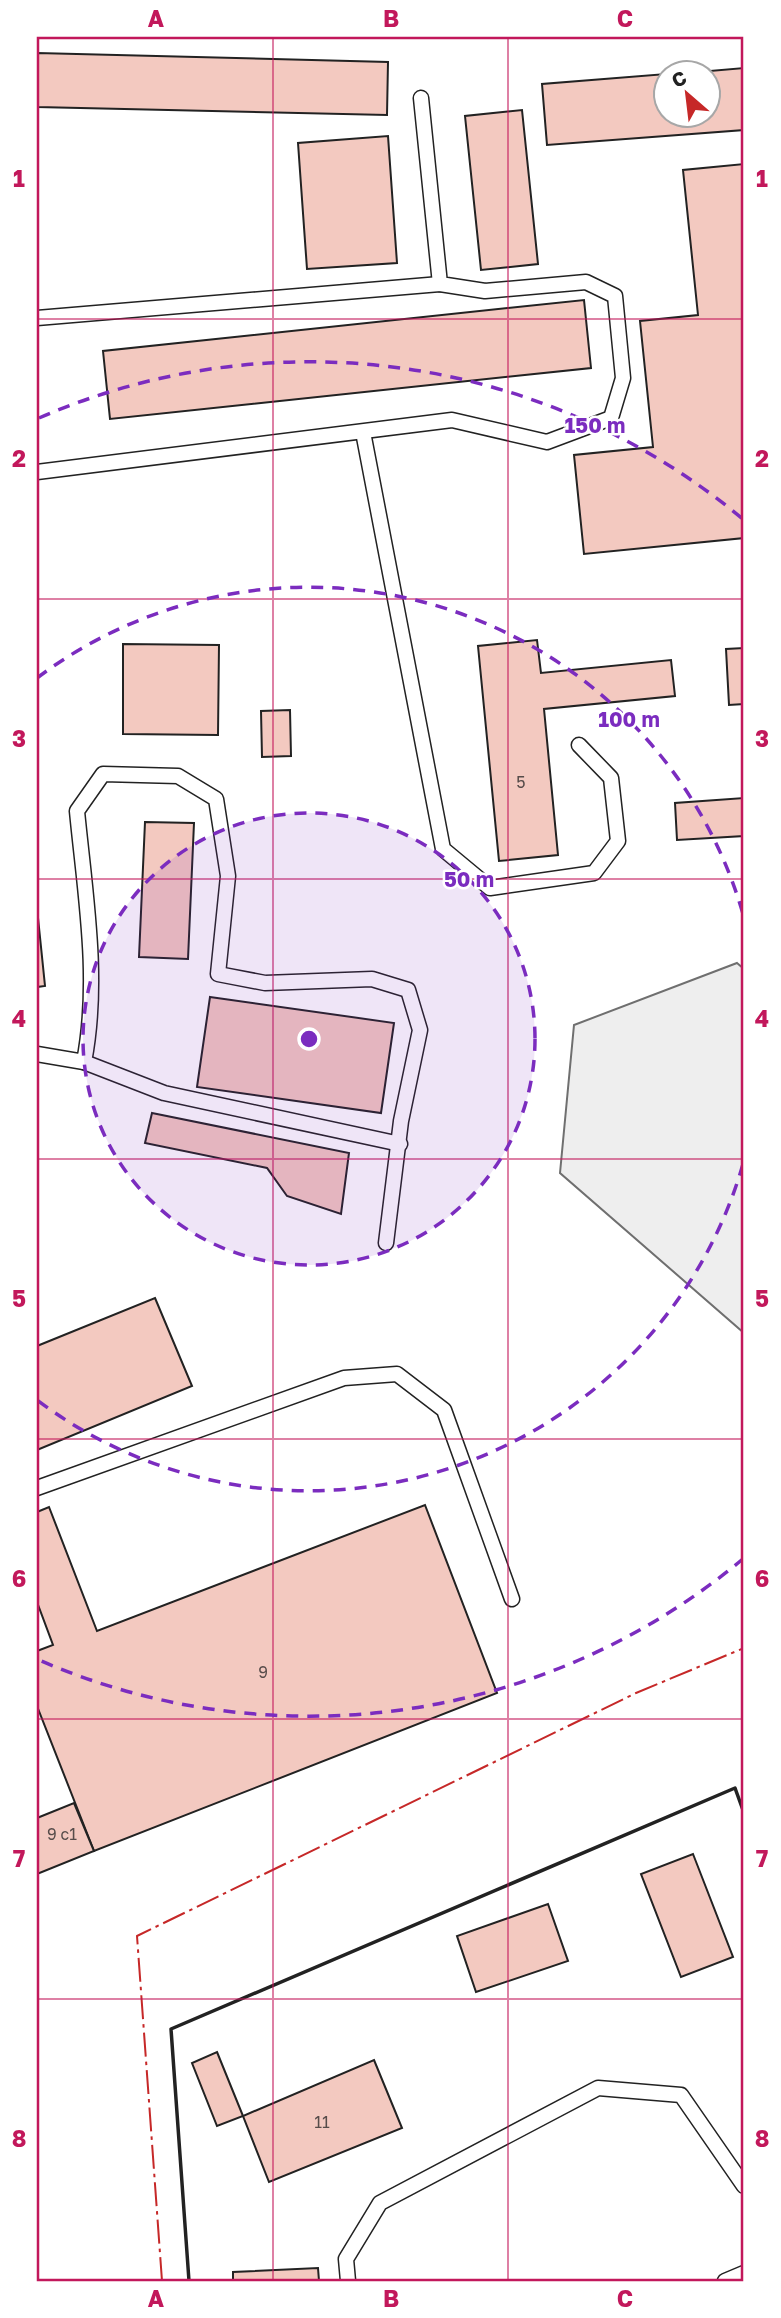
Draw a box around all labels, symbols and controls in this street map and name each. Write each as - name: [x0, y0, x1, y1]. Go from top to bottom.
- text: A: [148, 4, 165, 32]
- text: B: [383, 4, 399, 32]
- text: C: [617, 4, 633, 32]
- north arrow: [652, 60, 722, 130]
- text: С: [667, 65, 690, 92]
- text: 1: [13, 164, 25, 192]
- text: 1: [756, 164, 768, 192]
- text: 150 m: [565, 412, 625, 438]
- text: 2: [12, 444, 26, 472]
- text: 2: [755, 444, 769, 472]
- text: 100 m: [598, 706, 660, 732]
- text: 3: [12, 724, 26, 752]
- text: 3: [755, 724, 769, 752]
- house number: 5: [516, 772, 526, 792]
- text: 50 m: [444, 866, 494, 892]
- text: 4: [12, 1004, 26, 1032]
- text: 4: [755, 1004, 769, 1032]
- centre of rings: [297, 1027, 321, 1051]
- text: 5: [12, 1284, 26, 1312]
- text: 5: [755, 1284, 769, 1312]
- text: 6: [12, 1564, 26, 1592]
- text: 6: [755, 1564, 769, 1592]
- house number: 9: [258, 1662, 268, 1682]
- house number: 9 с1: [47, 1824, 77, 1844]
- text: 7: [13, 1844, 25, 1872]
- text: 7: [756, 1844, 768, 1872]
- house number: 11: [314, 2112, 330, 2132]
- text: 8: [12, 2124, 26, 2152]
- text: 8: [755, 2124, 769, 2152]
- text: A: [148, 2284, 165, 2312]
- text: B: [383, 2284, 399, 2312]
- text: C: [617, 2284, 633, 2312]

